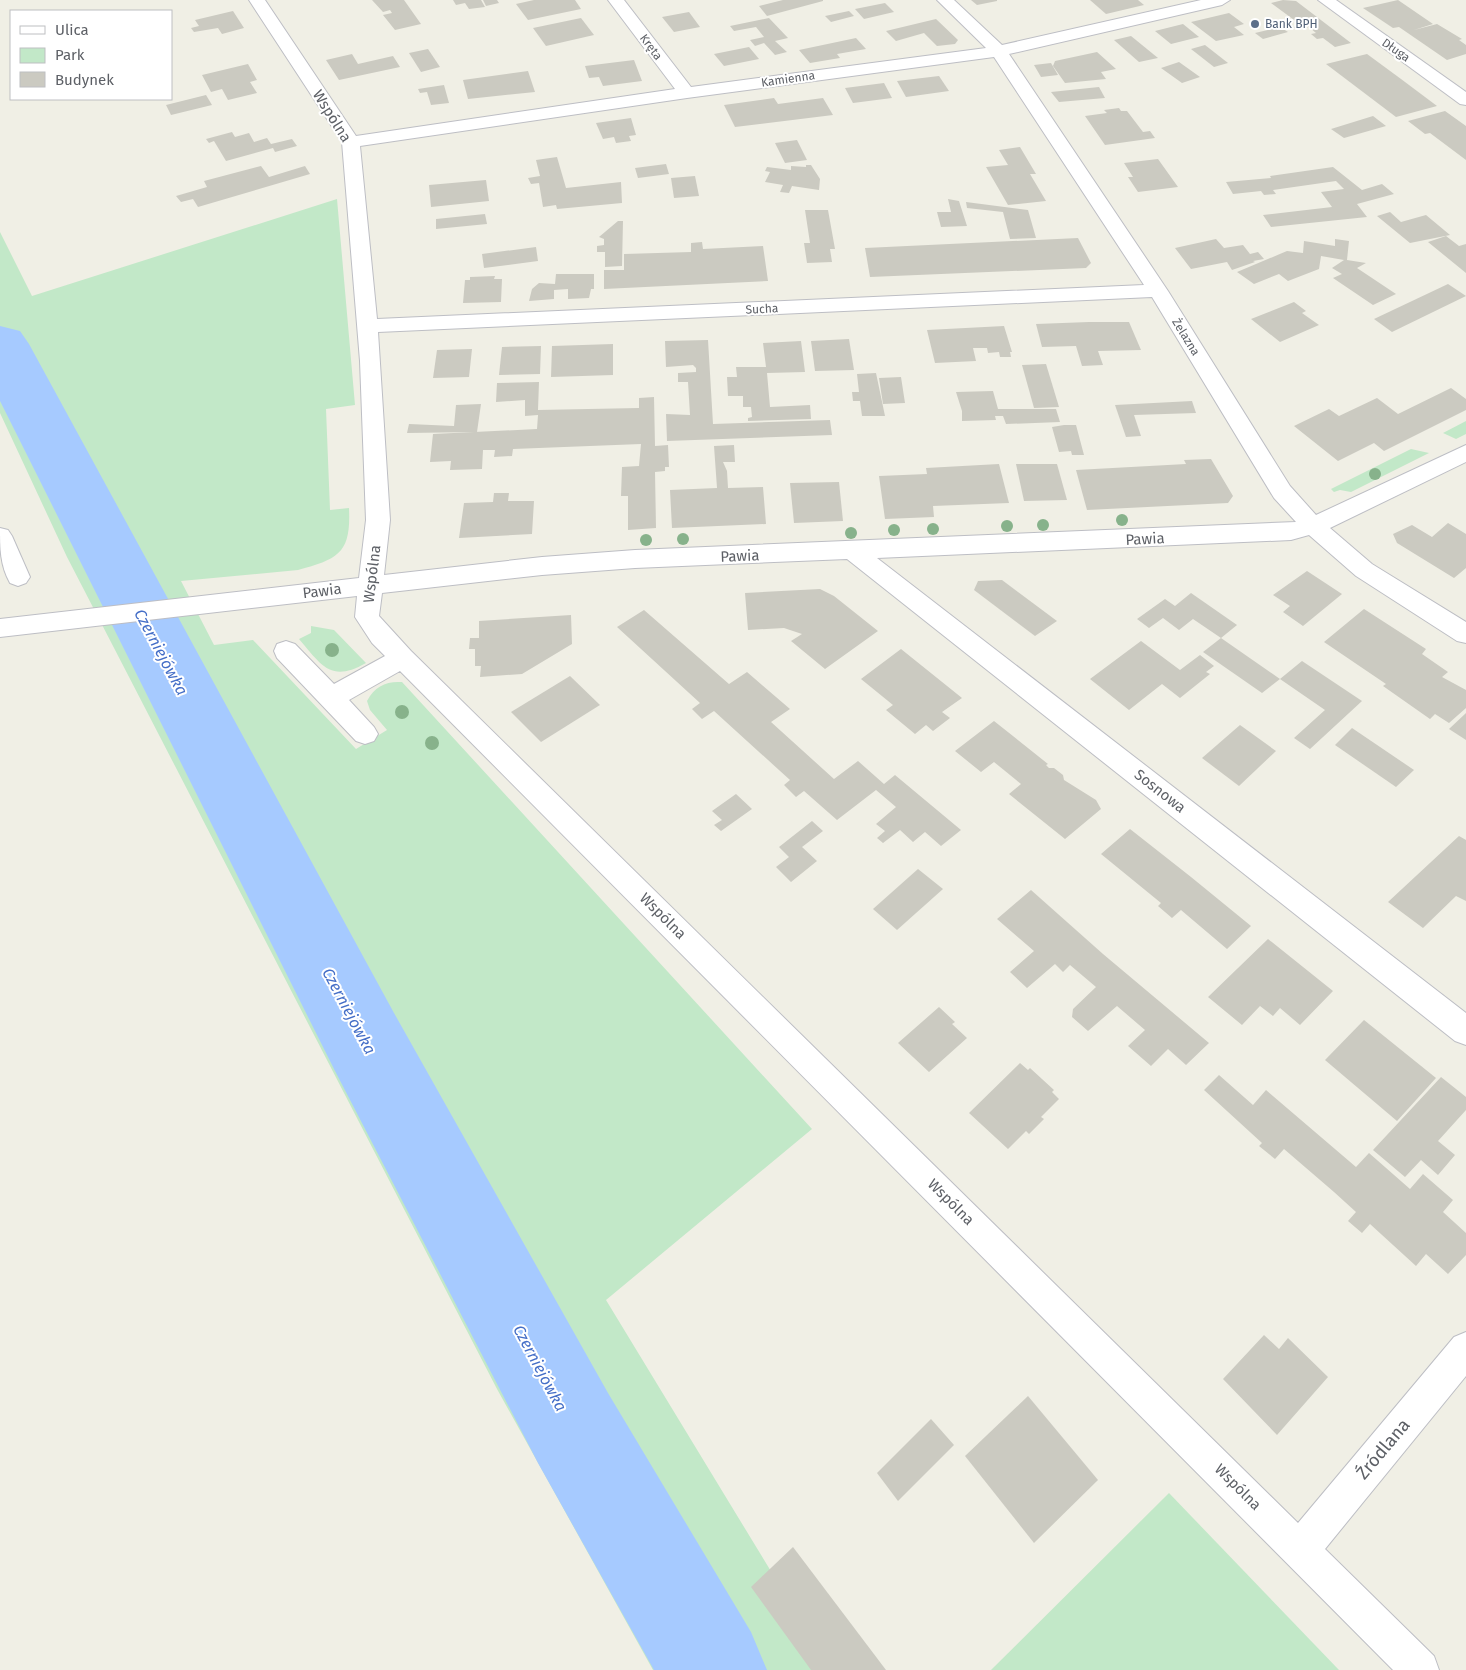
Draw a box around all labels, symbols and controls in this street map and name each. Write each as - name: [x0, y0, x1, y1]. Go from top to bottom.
- legend: [10, 10, 172, 100]
- place label: Bank BPH: [1265, 17, 1318, 31]
- marker: Bank BPH: [1249, 18, 1261, 30]
- text: Ulica: [55, 21, 89, 39]
- street label: Kręta: [637, 31, 665, 63]
- street label: Długa: [1379, 35, 1413, 65]
- text: Park: [55, 46, 85, 64]
- street label: Kamienna: [760, 68, 816, 90]
- text: Budynek: [55, 71, 114, 89]
- street label: Wspólna: [309, 87, 355, 145]
- street label: Sucha: [745, 301, 779, 317]
- street label: Żelazna: [1169, 315, 1204, 358]
- street label: Pawia: [1125, 529, 1165, 549]
- street label: Wspólna: [360, 544, 384, 604]
- street label: Pawia: [720, 546, 760, 566]
- street label: Pawia: [301, 580, 343, 602]
- water label: Czerniejówka: [130, 606, 192, 698]
- street label: Sosnowa: [1131, 765, 1189, 817]
- street label: Wspólna: [636, 889, 690, 943]
- water label: Czerniejówka: [318, 965, 380, 1057]
- street label: Wspólna: [924, 1175, 978, 1229]
- water label: Czerniejówka: [509, 1322, 571, 1414]
- street label: Źródlana: [1351, 1414, 1415, 1484]
- street label: Wspólna: [1211, 1460, 1265, 1514]

